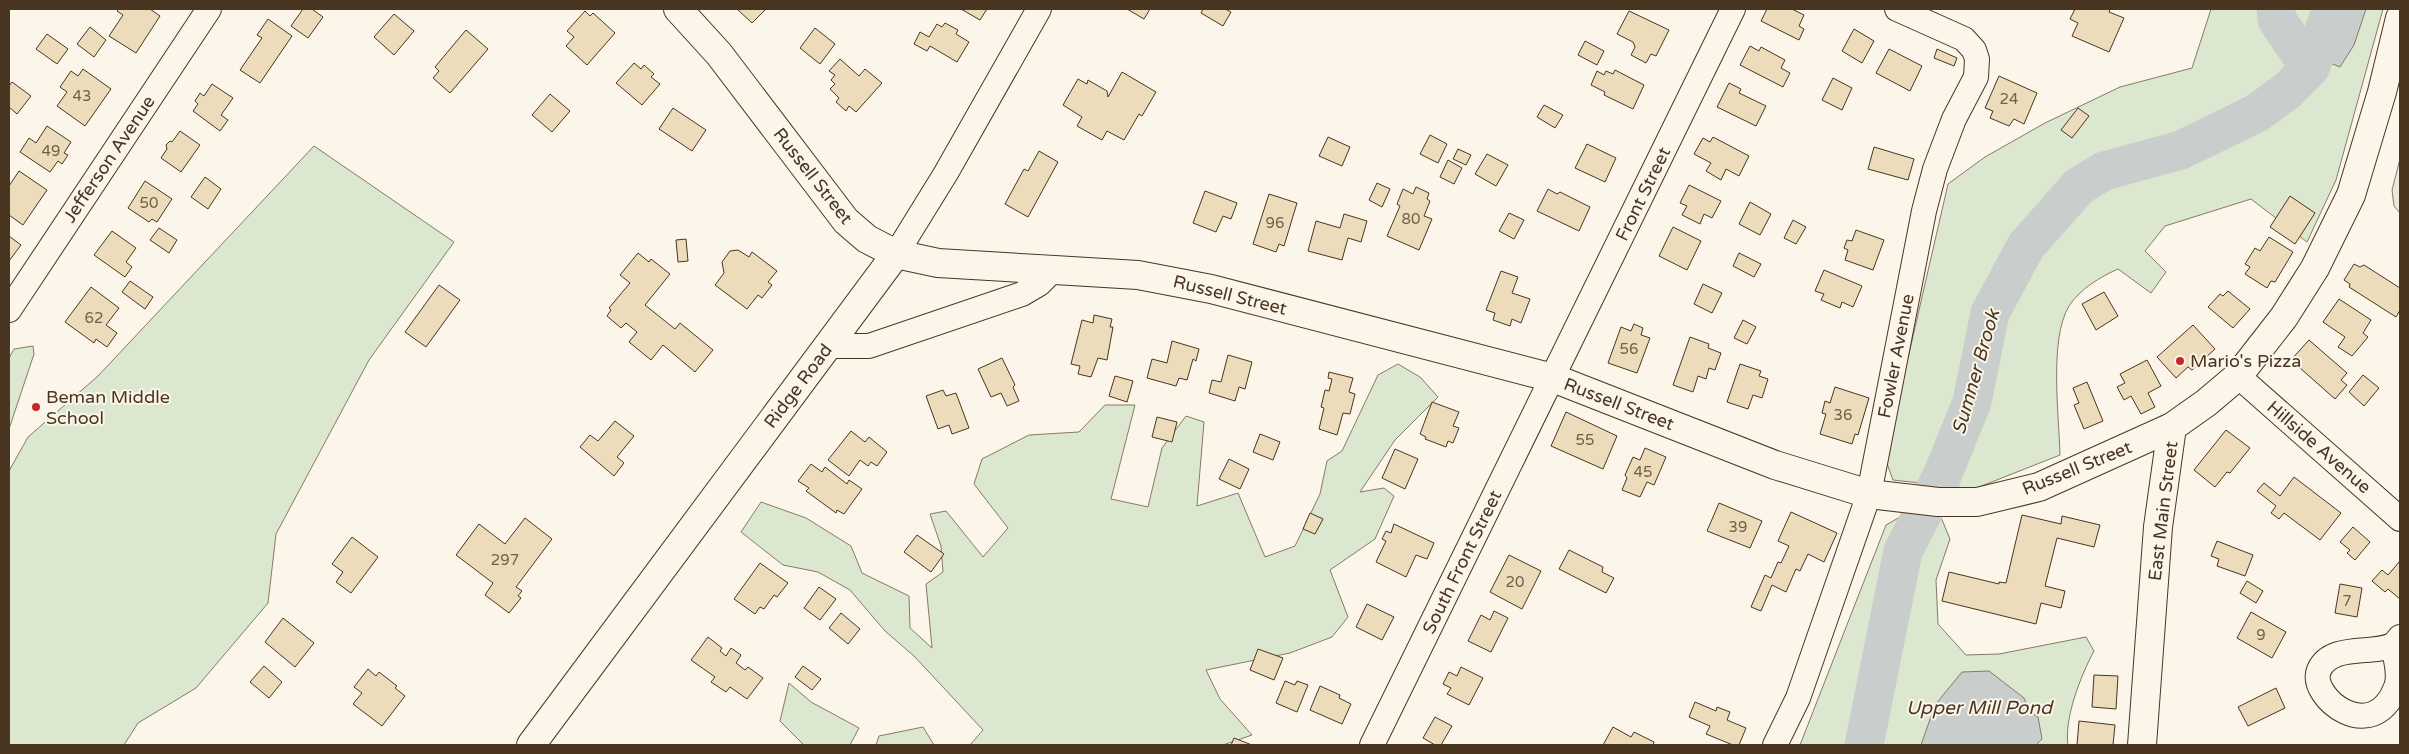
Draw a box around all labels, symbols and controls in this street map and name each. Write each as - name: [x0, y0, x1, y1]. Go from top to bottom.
- house number: 43: [73, 87, 91, 105]
- house number: 24: [2000, 90, 2018, 108]
- street label: Jefferson Avenue: [58, 91, 160, 227]
- street label: Russell Street: [769, 123, 858, 229]
- house number: 49: [42, 142, 60, 160]
- street label: Front Street: [1611, 143, 1675, 245]
- house number: 50: [140, 194, 158, 212]
- house number: 80: [1402, 210, 1420, 228]
- house number: 96: [1266, 214, 1284, 232]
- street label: Russell Street: [1171, 270, 1289, 320]
- street label: Fowler Avenue: [1873, 292, 1919, 420]
- water label: Sumner Brook: [1948, 306, 2005, 437]
- house number: 62: [85, 309, 103, 327]
- street label: Ridge Road: [759, 339, 837, 433]
- house number: 56: [1620, 340, 1638, 358]
- place label: Mario's Pizza: [2190, 350, 2301, 372]
- marker: Mario's Pizza: [2174, 355, 2186, 367]
- street label: Russell Street: [1561, 373, 1677, 435]
- place label: Beman Middle School: [46, 386, 170, 429]
- street label: Hillside Avenue: [2262, 396, 2376, 498]
- marker: Beman Middle School: [30, 401, 42, 413]
- house number: 36: [1834, 406, 1852, 424]
- house number: 55: [1576, 431, 1594, 449]
- street label: Russell Street: [2019, 436, 2135, 500]
- street label: East Main Street: [2144, 440, 2183, 582]
- house number: 45: [1634, 463, 1652, 481]
- street label: South Front Street: [1418, 486, 1506, 638]
- house number: 39: [1729, 518, 1747, 536]
- house number: 297: [491, 551, 519, 569]
- house number: 20: [1506, 573, 1524, 591]
- house number: 7: [2342, 592, 2352, 610]
- house number: 9: [2256, 626, 2266, 644]
- water label: Upper Mill Pond: [1906, 697, 2054, 719]

